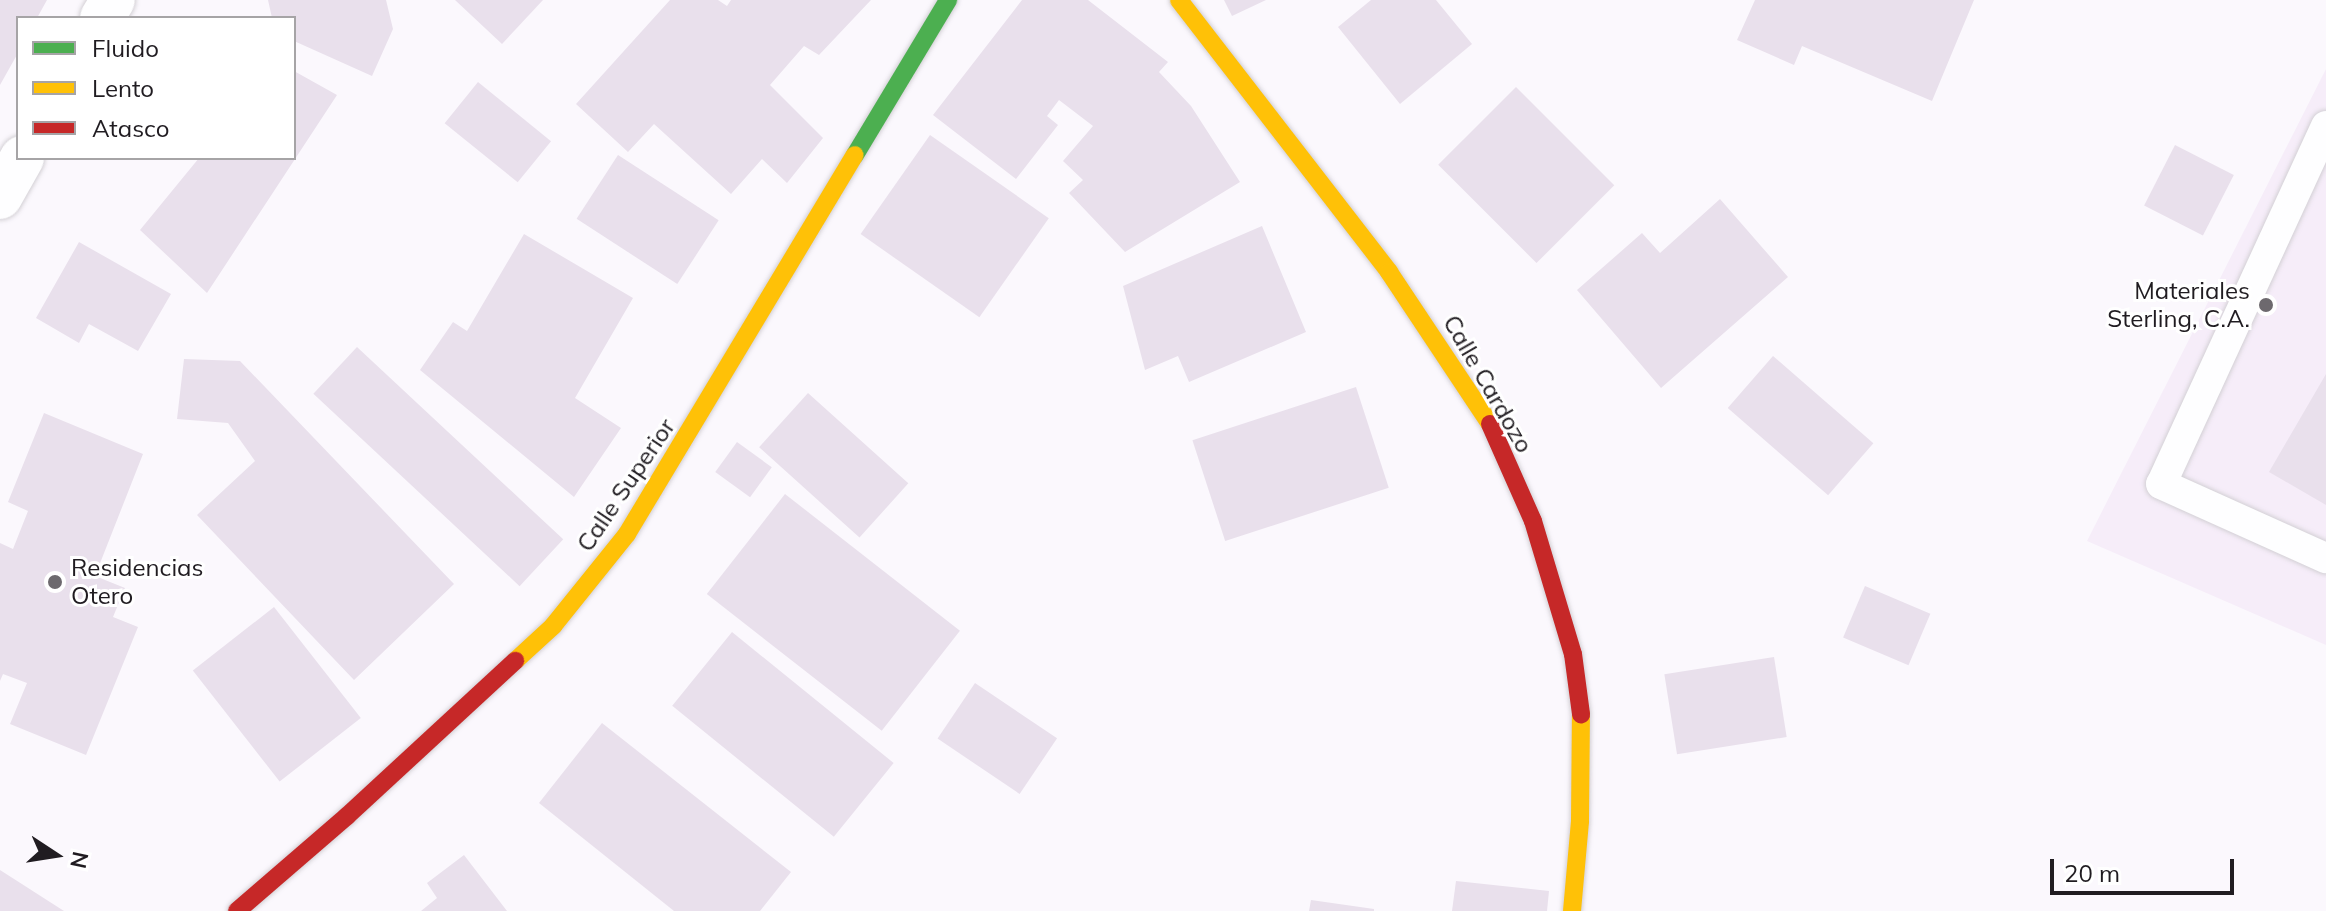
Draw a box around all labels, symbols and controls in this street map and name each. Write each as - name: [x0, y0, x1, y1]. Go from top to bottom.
- legend: [16, 16, 296, 160]
- text: Fluido: [92, 33, 159, 63]
- text: Lento: [92, 73, 154, 103]
- text: Atasco: [92, 113, 169, 143]
- place label: Materiales Sterling, C.A.: [2107, 277, 2250, 333]
- marker: Materiales Sterling, C.A.: [2257, 296, 2275, 314]
- street label: Calle Cardozo: [1437, 310, 1539, 458]
- street label: Calle Superior: [571, 413, 681, 557]
- place label: Residencias Otero: [71, 554, 203, 610]
- marker: Residencias Otero: [46, 573, 64, 591]
- north arrow: [16, 815, 96, 895]
- scale bar: [2054, 843, 2238, 893]
- text: N: [64, 849, 95, 871]
- text: 20 m: [2064, 858, 2120, 888]

